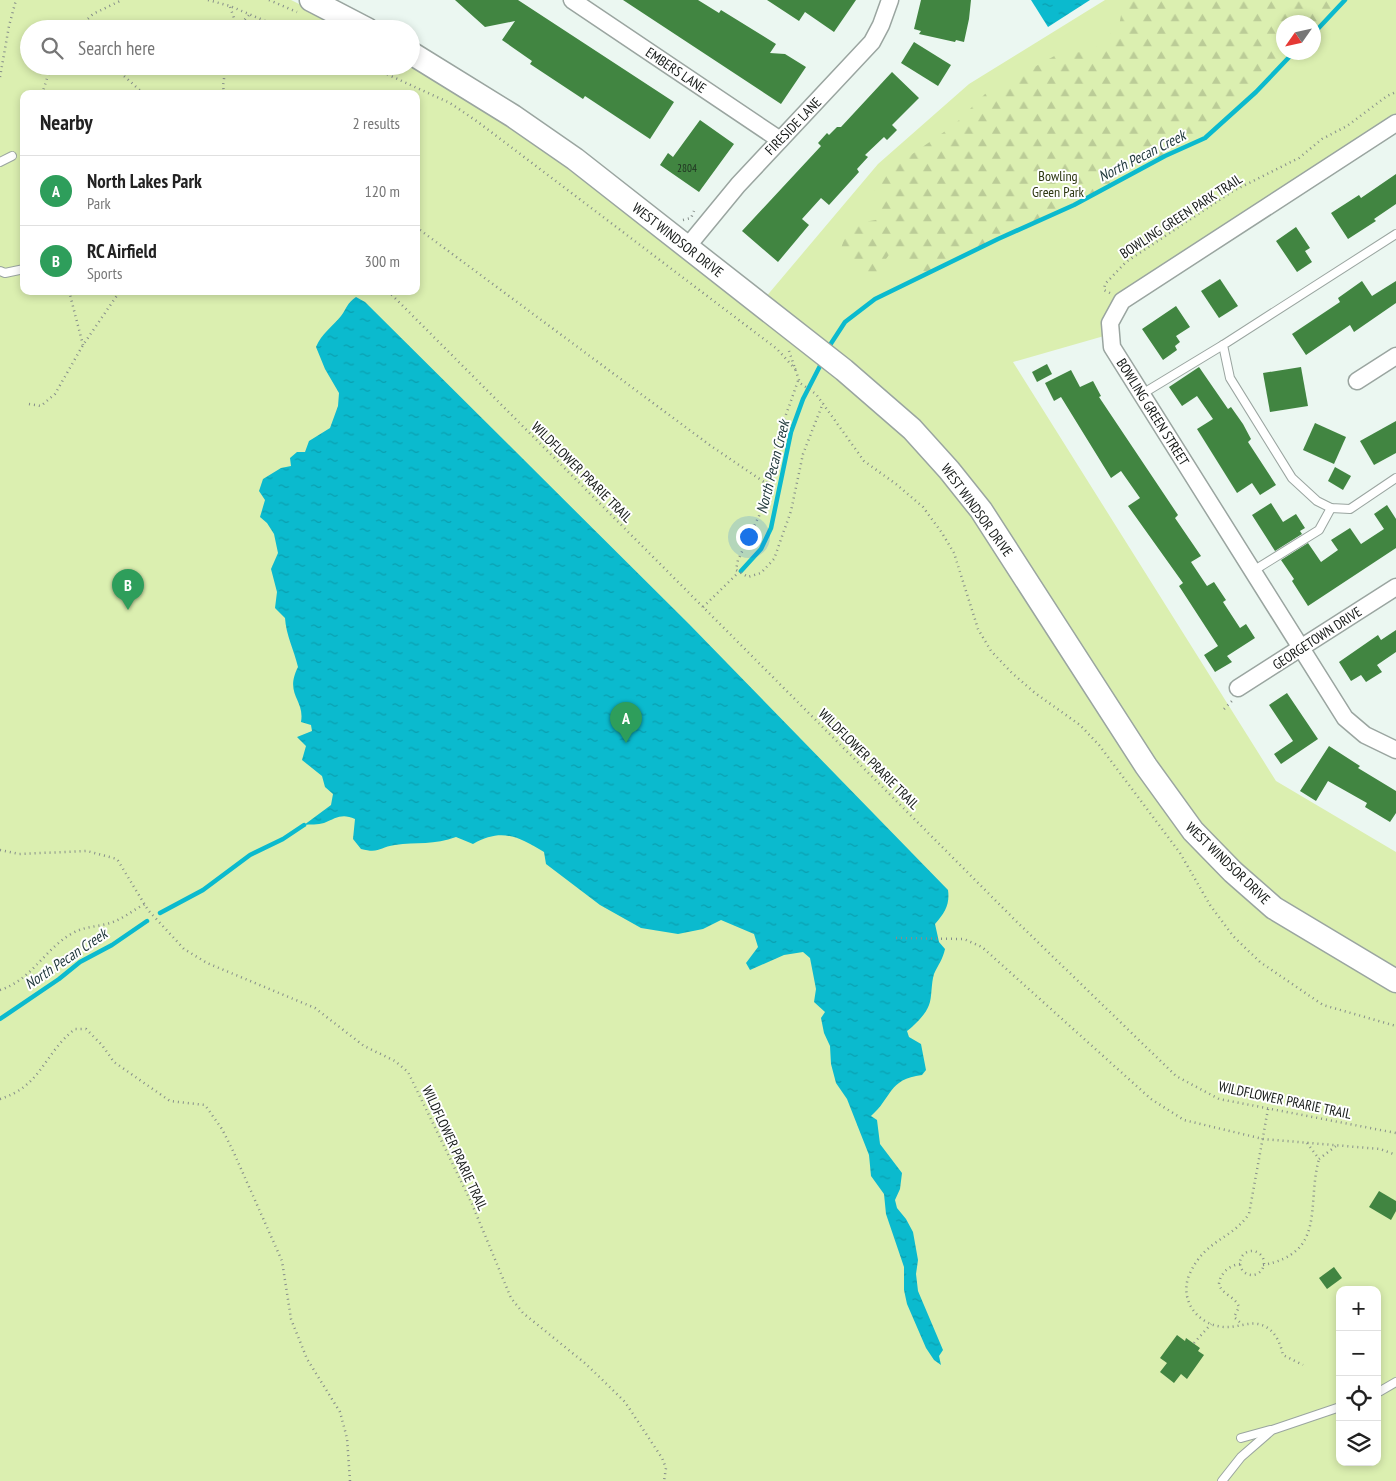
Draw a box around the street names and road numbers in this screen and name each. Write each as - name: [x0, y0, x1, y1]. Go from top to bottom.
- street label: EMBERS LANE: [642, 43, 710, 97]
- street label: FIRESIDE LANE: [761, 93, 825, 159]
- street label: BOWLING GREEN PARK TRAIL: [1116, 170, 1246, 262]
- street label: WEST WINDSOR DRIVE: [629, 199, 727, 281]
- street label: BOWLING GREEN STREET: [1113, 355, 1194, 470]
- street label: WILDFLOWER PRARIE TRAIL: [528, 418, 636, 526]
- street label: WEST WINDSOR DRIVE: [937, 460, 1017, 560]
- street label: GEORGETOWN DRIVE: [1269, 602, 1365, 674]
- street label: WILDFLOWER PRARIE TRAIL: [815, 705, 923, 813]
- street label: WEST WINDSOR DRIVE: [1182, 818, 1274, 908]
- street label: WILDFLOWER PRARIE TRAIL: [1217, 1077, 1353, 1123]
- street label: WILDFLOWER PRARIE TRAIL: [418, 1083, 492, 1213]

